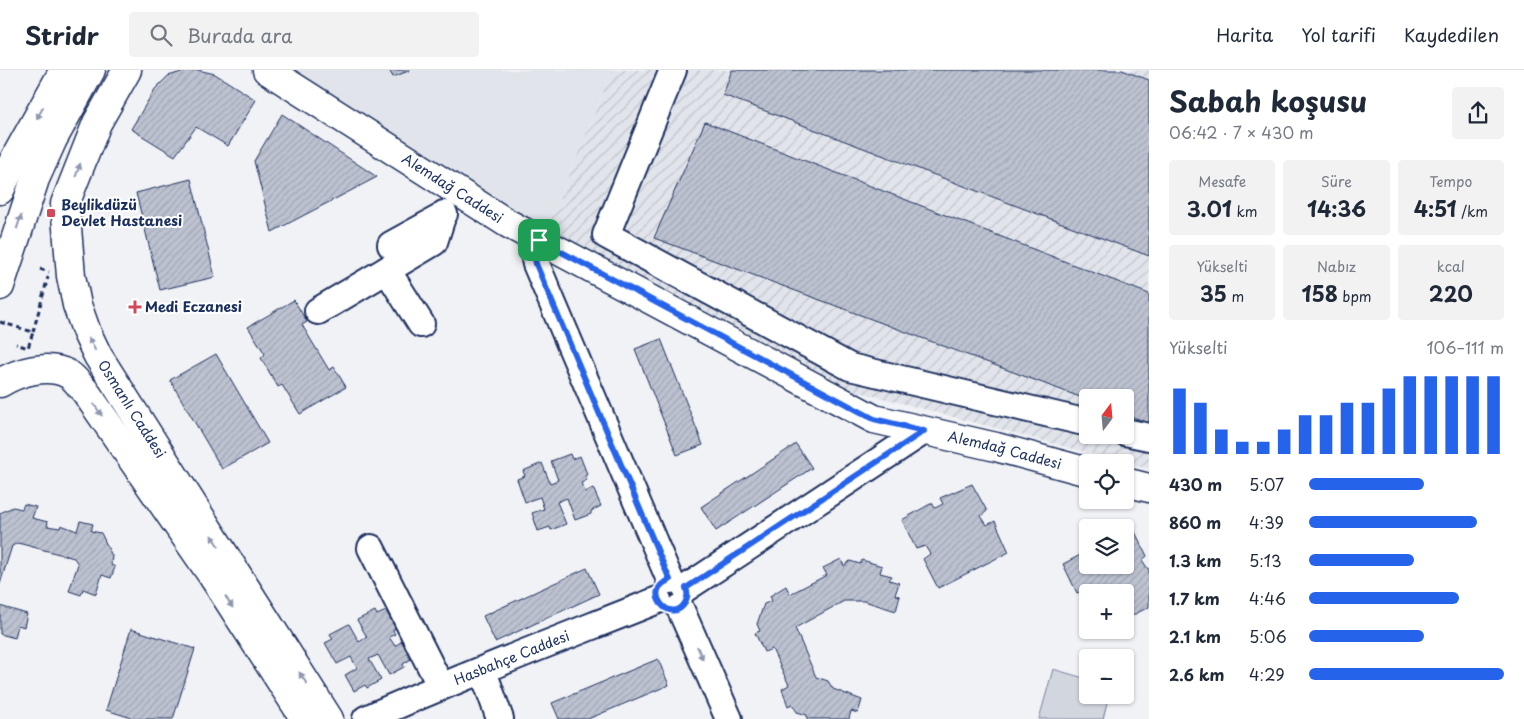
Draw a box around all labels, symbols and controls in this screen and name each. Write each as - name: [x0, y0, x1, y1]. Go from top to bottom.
- search box: [129, 12, 479, 57]
- text: Stridr: [25, 17, 99, 53]
- icon: search: [147, 21, 175, 49]
- text: Burada ara: [187, 21, 292, 49]
- text: Harita: [1216, 21, 1273, 48]
- text: Yol tarifi: [1301, 21, 1376, 48]
- text: Kaydedilen: [1404, 21, 1499, 48]
- text: Sabah koşusu: [1169, 79, 1367, 122]
- button: share: [1452, 87, 1504, 139]
- one-way arrow: [36, 105, 44, 120]
- text: 06:42 · 7 × 430 m: [1169, 120, 1314, 144]
- street label: Alemdağ Caddesi: [398, 148, 507, 228]
- one-way arrow: [74, 162, 82, 177]
- text: Mesafe: [1198, 171, 1246, 192]
- text: Süre: [1321, 171, 1352, 192]
- text: Tempo: [1429, 171, 1472, 192]
- text: 3.01: [1187, 192, 1232, 224]
- text: 14:36: [1307, 192, 1366, 224]
- text: 4:51: [1414, 192, 1457, 224]
- place label: Beylikdüzü Devlet Hastanesi: [61, 194, 182, 231]
- text: km: [1232, 201, 1257, 222]
- text: /km: [1457, 201, 1488, 222]
- marker: Beylikdüzü Devlet Hastanesi: [45, 207, 57, 219]
- one-way arrow: [16, 215, 24, 230]
- pin: [518, 219, 560, 261]
- icon: arrive: [525, 226, 553, 254]
- text: Yükselti: [1197, 256, 1248, 277]
- text: Nabız: [1317, 256, 1356, 277]
- text: kcal: [1437, 256, 1465, 277]
- text: 35: [1200, 277, 1227, 309]
- text: 158: [1301, 277, 1338, 309]
- text: 220: [1429, 277, 1473, 309]
- text: m: [1227, 286, 1244, 307]
- text: bpm: [1338, 286, 1372, 307]
- place label: Medi Eczanesi: [145, 296, 242, 317]
- marker: Medi Eczanesi: [129, 301, 141, 313]
- text: Yükselti: [1169, 335, 1227, 359]
- text: 106–111 m: [1426, 335, 1504, 359]
- one-way arrow: [88, 337, 96, 351]
- street label: Osmanlı Caddesi: [93, 356, 171, 462]
- north arrow: [1079, 389, 1134, 444]
- map controls: [1079, 389, 1134, 704]
- one-way arrow: [93, 403, 103, 417]
- street label: Alemdağ Caddesi: [946, 425, 1064, 474]
- button: locate: [1079, 454, 1134, 509]
- text: 430 m: [1169, 472, 1222, 496]
- text: 5:07: [1249, 472, 1284, 496]
- text: 860 m: [1169, 510, 1221, 534]
- text: 4:39: [1249, 510, 1284, 534]
- button: layers: [1079, 519, 1134, 574]
- one-way arrow: [210, 535, 220, 548]
- text: 1.3 km: [1169, 548, 1221, 572]
- text: 5:13: [1249, 548, 1282, 572]
- button: +: [1079, 584, 1134, 639]
- text: 1.7 km: [1169, 586, 1220, 610]
- text: 4:46: [1249, 586, 1286, 610]
- one-way arrow: [225, 595, 234, 609]
- text: 2.1 km: [1169, 624, 1221, 648]
- text: 5:06: [1249, 624, 1287, 648]
- street label: Hasbahçe Caddesi: [451, 625, 572, 690]
- one-way arrow: [696, 646, 704, 660]
- button: −: [1079, 649, 1134, 704]
- text: 2.6 km: [1169, 662, 1225, 686]
- text: 4:29: [1249, 662, 1285, 686]
- one-way arrow: [298, 671, 307, 685]

